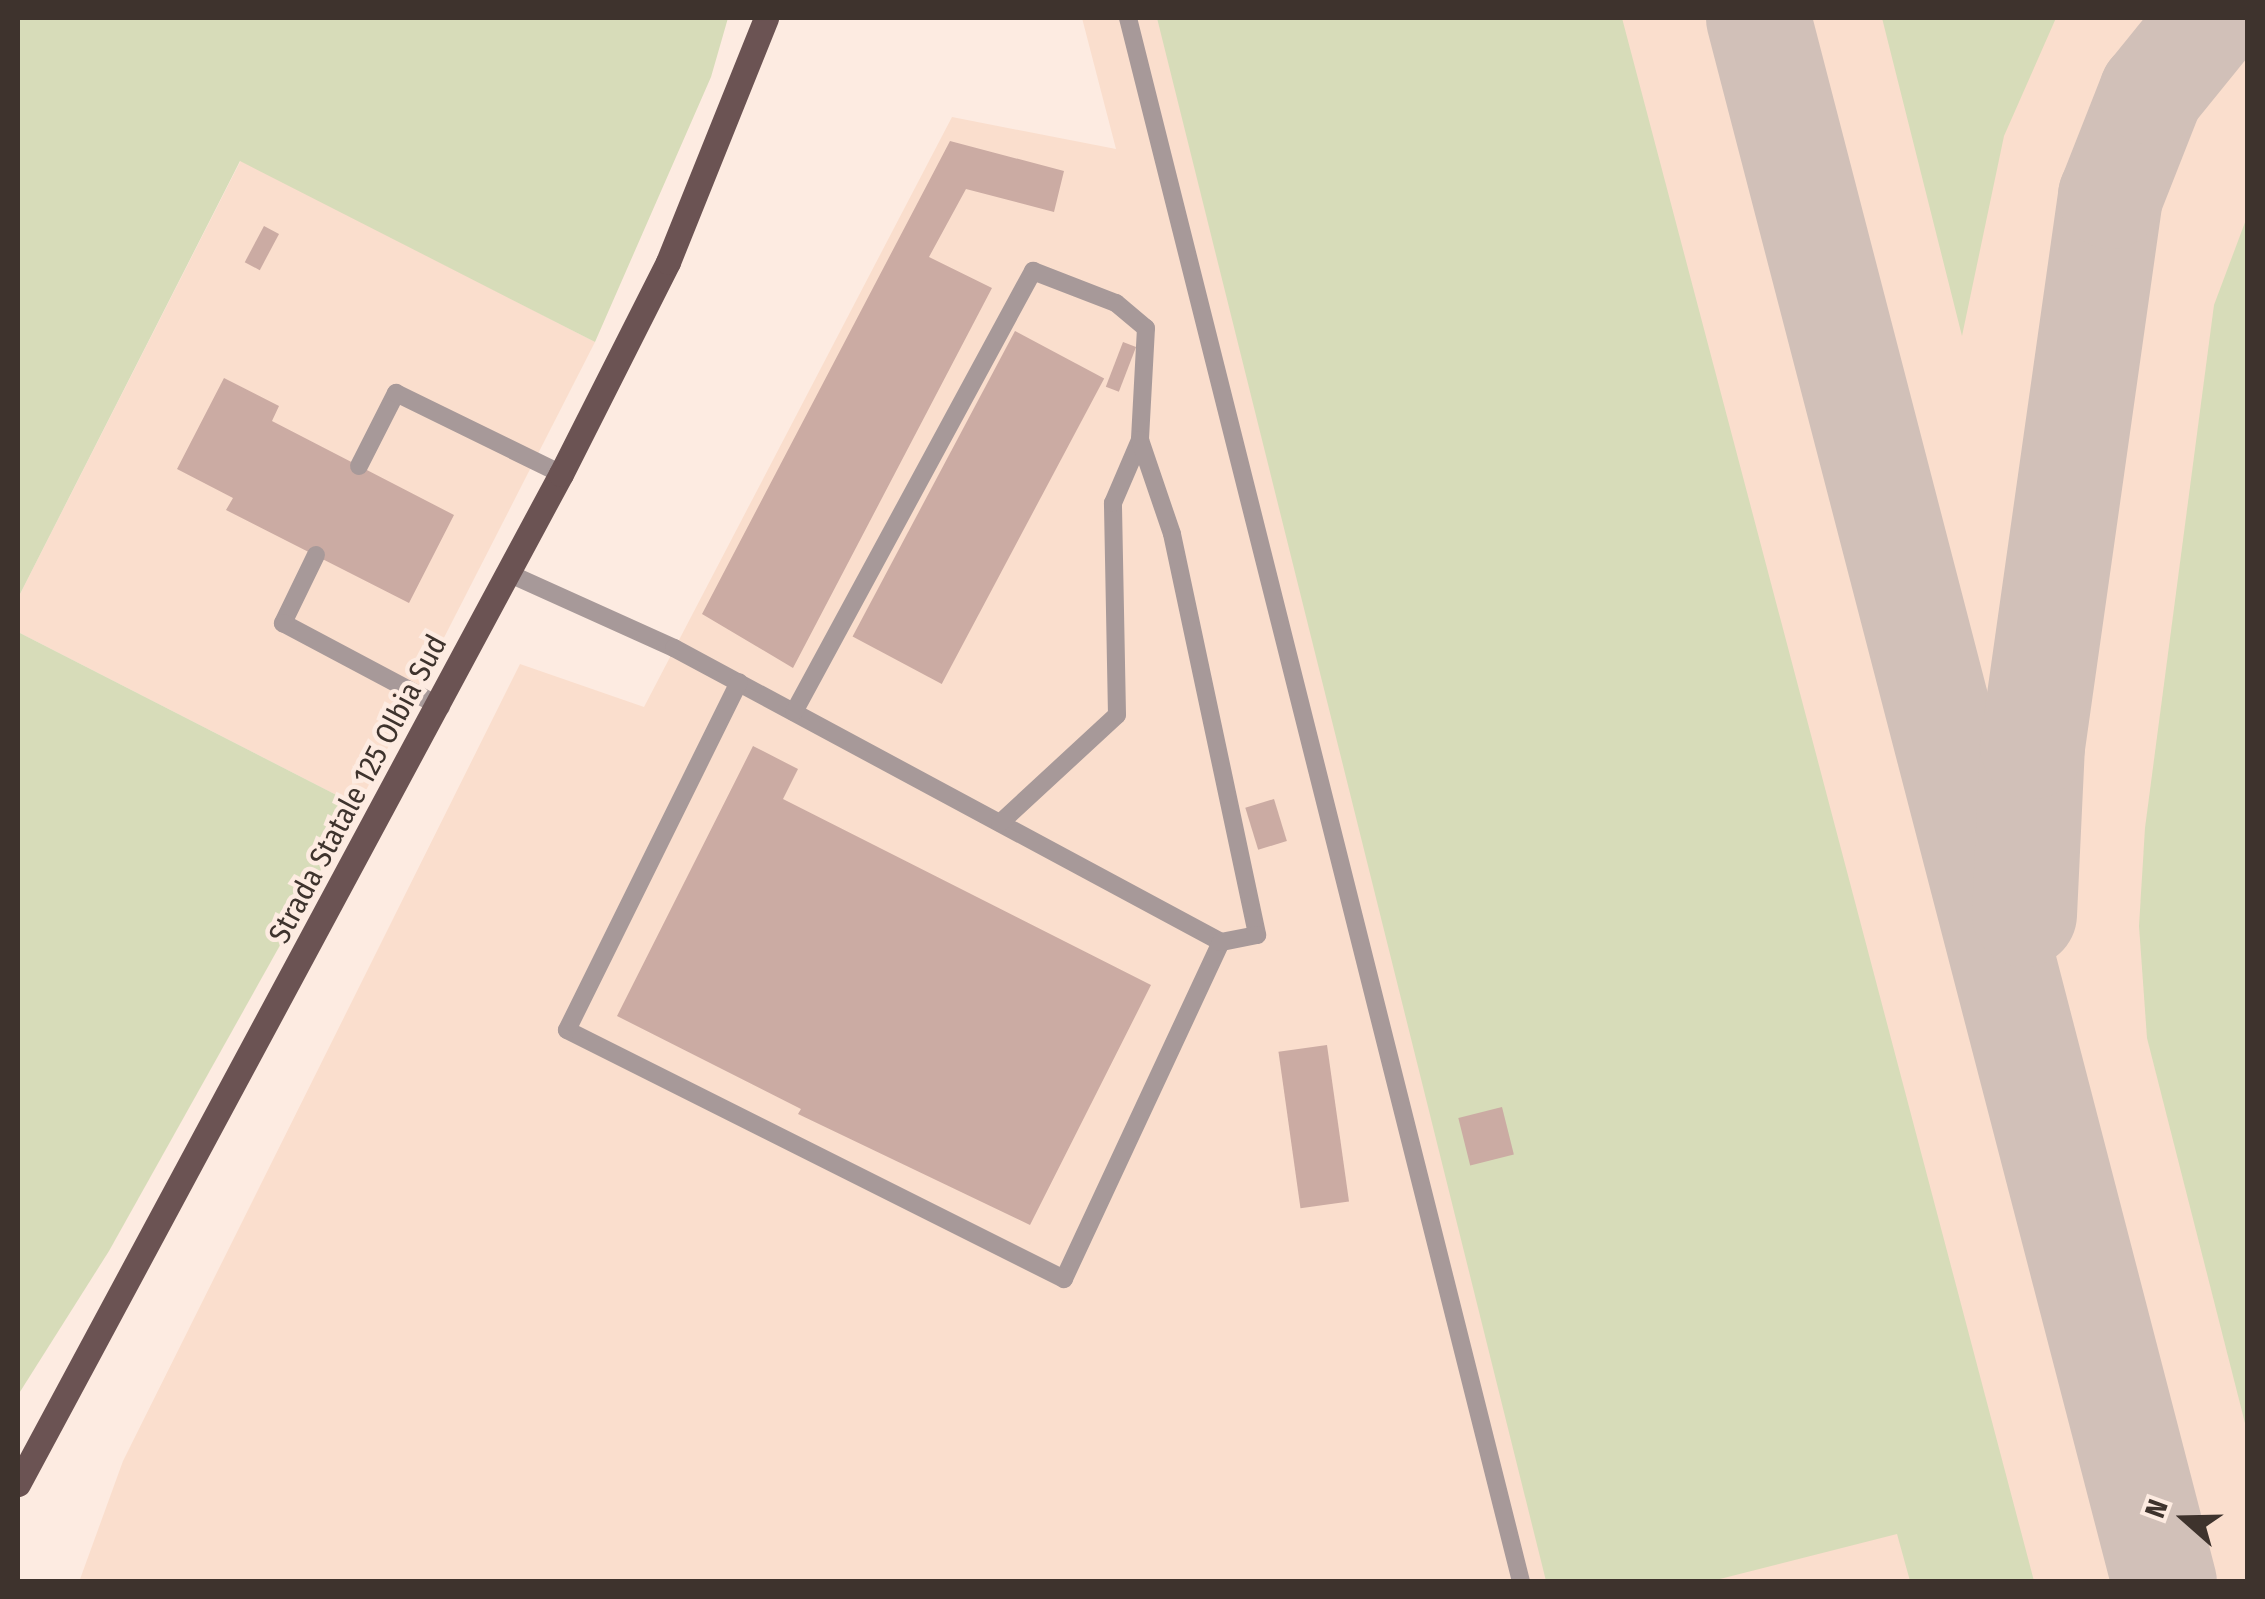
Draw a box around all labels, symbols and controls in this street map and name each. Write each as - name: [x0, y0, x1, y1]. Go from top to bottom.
- street label: Strada Statale 125 Olbia Sud: [261, 629, 455, 949]
- north arrow: [2135, 1469, 2235, 1569]
- text: N: [2138, 1495, 2175, 1522]

